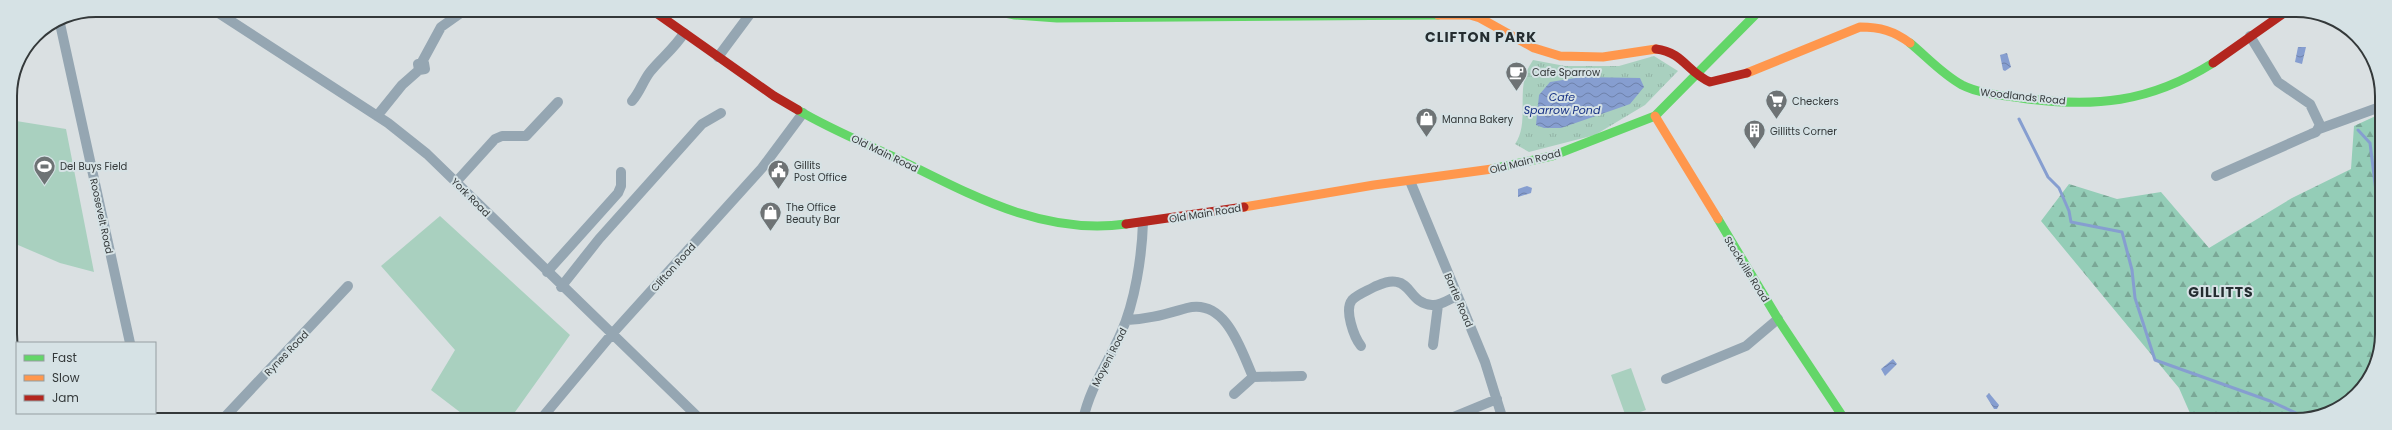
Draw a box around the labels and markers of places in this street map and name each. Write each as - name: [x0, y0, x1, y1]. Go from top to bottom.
- cafe icon: Cafe Sparrow: [1503, 59, 1529, 92]
- place label: Cafe Sparrow: [1532, 65, 1601, 80]
- supermarket icon: Checkers: [1764, 88, 1790, 121]
- place label: Checkers: [1792, 94, 1839, 109]
- shop icon: Manna Bakery: [1413, 106, 1439, 139]
- place label: Manna Bakery: [1442, 112, 1514, 127]
- building icon: Gillitts Corner: [1742, 118, 1768, 151]
- place label: Gillitts Corner: [1770, 124, 1837, 139]
- sports icon: Del Buys Field: [31, 153, 57, 186]
- public building icon: Gillits Post Office: [765, 158, 791, 191]
- place label: Gillits Post Office: [794, 158, 847, 185]
- place label: Del Buys Field: [60, 159, 127, 174]
- shop icon: The Office Beauty Bar: [758, 200, 784, 233]
- place label: The Office Beauty Bar: [786, 200, 840, 227]

